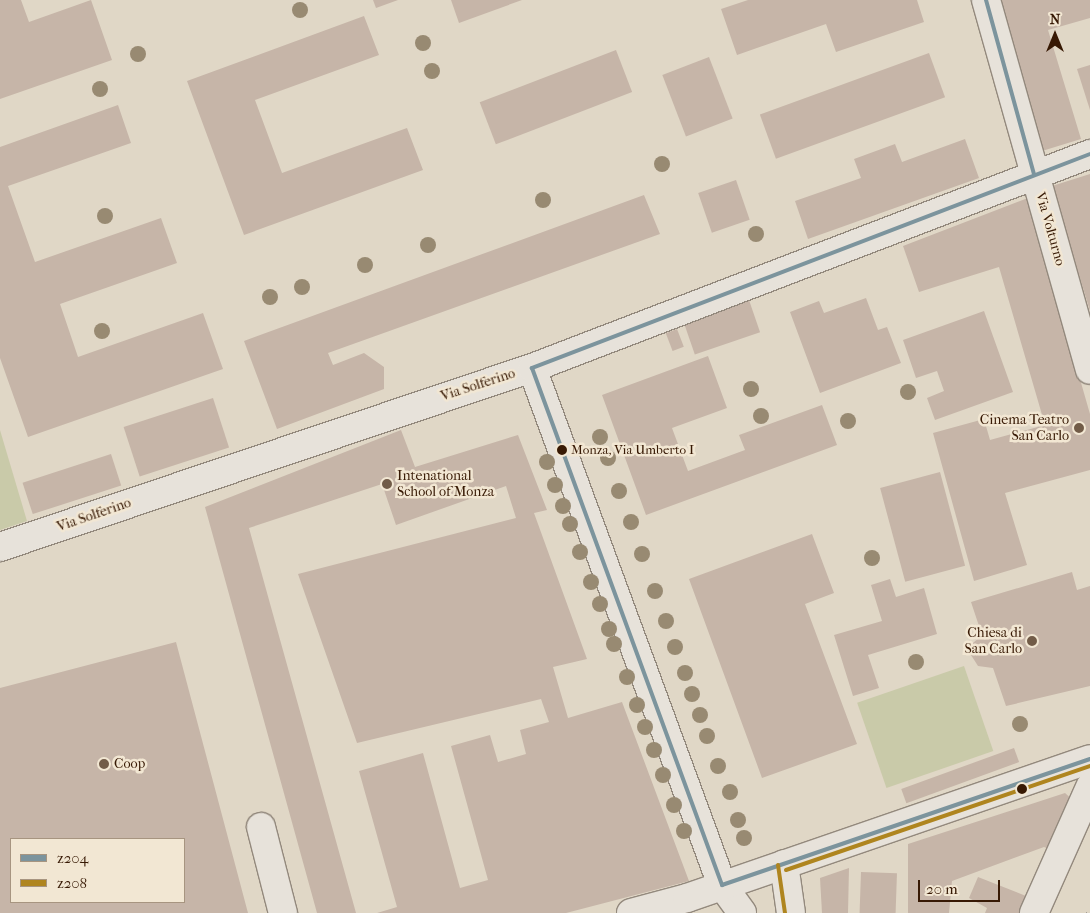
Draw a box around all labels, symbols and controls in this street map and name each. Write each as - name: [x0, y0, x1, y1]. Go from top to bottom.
- north arrow: [1030, 10, 1080, 60]
- text: N: [1050, 11, 1060, 28]
- street label: Via Volturno: [1031, 190, 1069, 268]
- street label: Via Solferino: [439, 365, 517, 405]
- place label: Cinema Teatro San Carlo: [980, 412, 1069, 444]
- marker: Cinema Teatro San Carlo: [1073, 422, 1085, 434]
- place label: Monza, Via Umberto I: [571, 442, 694, 458]
- marker: Monza, Via Umberto I: [557, 445, 567, 455]
- place label: Intenational School of Monza: [397, 468, 494, 501]
- marker: Intenational School of Monza: [381, 478, 393, 490]
- street label: Via Solferino: [55, 494, 133, 536]
- place label: Chiesa di San Carlo: [965, 625, 1022, 658]
- marker: Chiesa di San Carlo: [1026, 635, 1038, 647]
- place label: Coop: [114, 756, 145, 772]
- marker: Coop: [98, 758, 110, 770]
- unlabelled marker: [1017, 784, 1027, 794]
- legend: [10, 838, 185, 903]
- text: z204: [57, 849, 88, 867]
- scale bar: [920, 870, 1002, 902]
- text: z208: [57, 874, 87, 892]
- text: 20 m: [926, 880, 958, 898]

